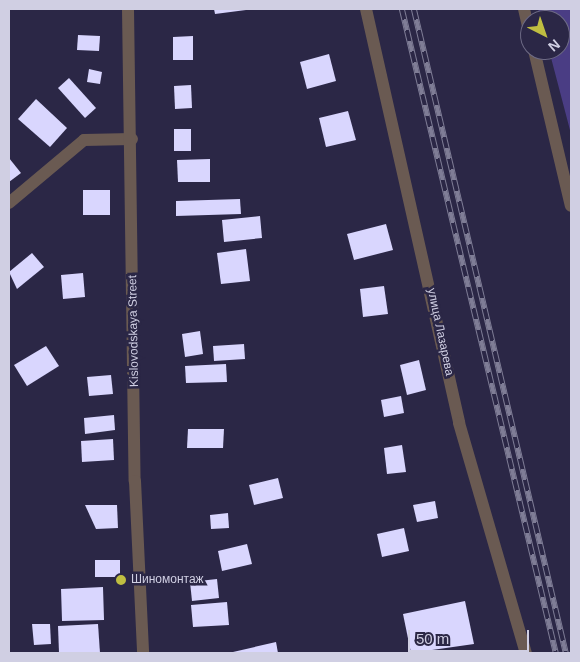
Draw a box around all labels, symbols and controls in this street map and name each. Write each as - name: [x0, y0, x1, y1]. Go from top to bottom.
- north arrow: [520, 10, 570, 60]
- text: N: [545, 36, 563, 55]
- street label: Kislovodskaya Street: [126, 275, 142, 387]
- street label: улица Лазарева: [424, 287, 456, 377]
- place label: Шиномонтаж: [131, 573, 204, 587]
- marker: Шиномонтаж: [115, 574, 127, 586]
- scale bar: [410, 620, 531, 652]
- text: 50 m: [416, 630, 449, 647]

